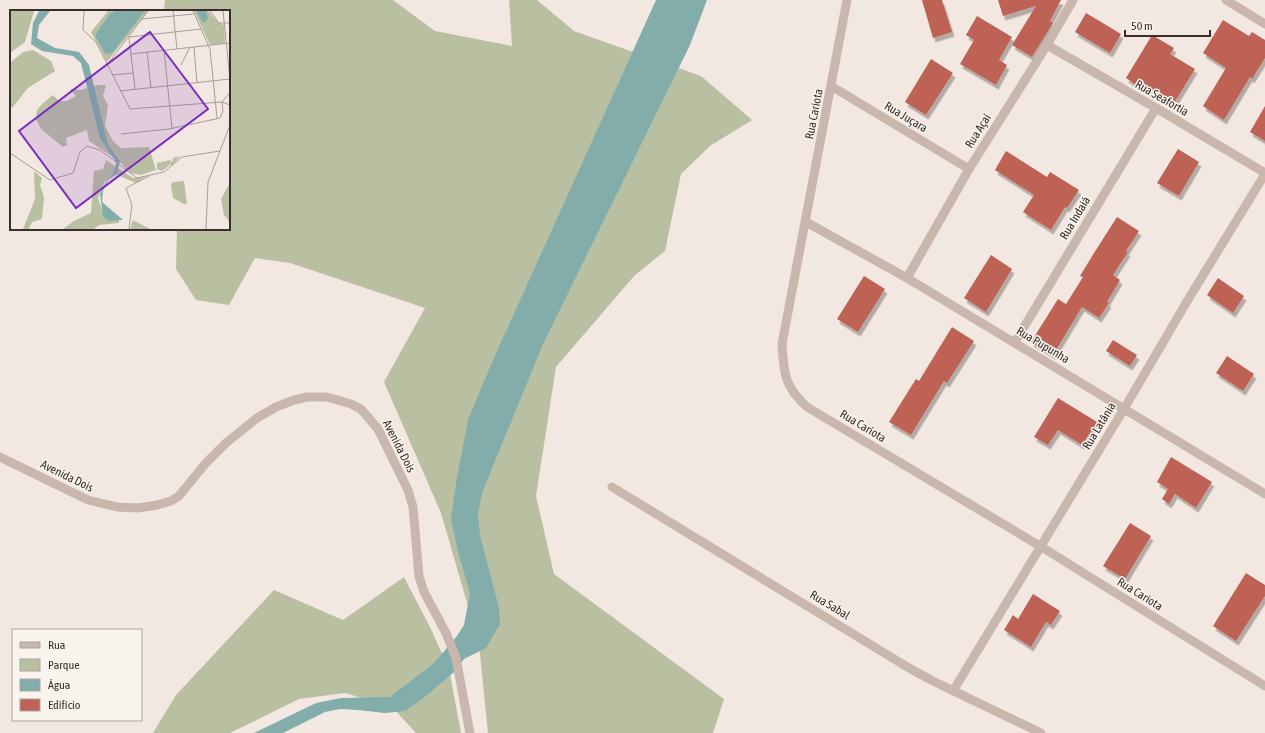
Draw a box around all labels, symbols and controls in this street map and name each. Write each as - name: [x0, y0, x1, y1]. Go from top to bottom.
- inset map: [10, 10, 230, 230]
- scale bar: [1125, 12, 1210, 38]
- text: 50 m: [1131, 19, 1153, 33]
- street label: Rua Seafortia: [1133, 77, 1191, 119]
- street label: Rua Cariota: [802, 88, 826, 140]
- street label: Rua Juçara: [882, 99, 930, 135]
- street label: Rua Açaí: [962, 111, 994, 151]
- street label: Rua Indaiá: [1057, 194, 1093, 242]
- street label: Rua Pupunha: [1014, 324, 1072, 366]
- street label: Rua Latânia: [1079, 400, 1119, 452]
- street label: Rua Cariota: [838, 407, 888, 445]
- street label: Avenida Dois: [380, 417, 418, 475]
- street label: Avenida Dois: [38, 457, 96, 495]
- street label: Rua Cariota: [1115, 575, 1165, 613]
- street label: Rua Sabal: [807, 588, 853, 623]
- legend: [12, 629, 142, 721]
- text: Rua: [48, 638, 65, 652]
- text: Parque: [48, 658, 80, 672]
- text: Água: [48, 678, 70, 692]
- text: Edifício: [48, 698, 81, 712]

